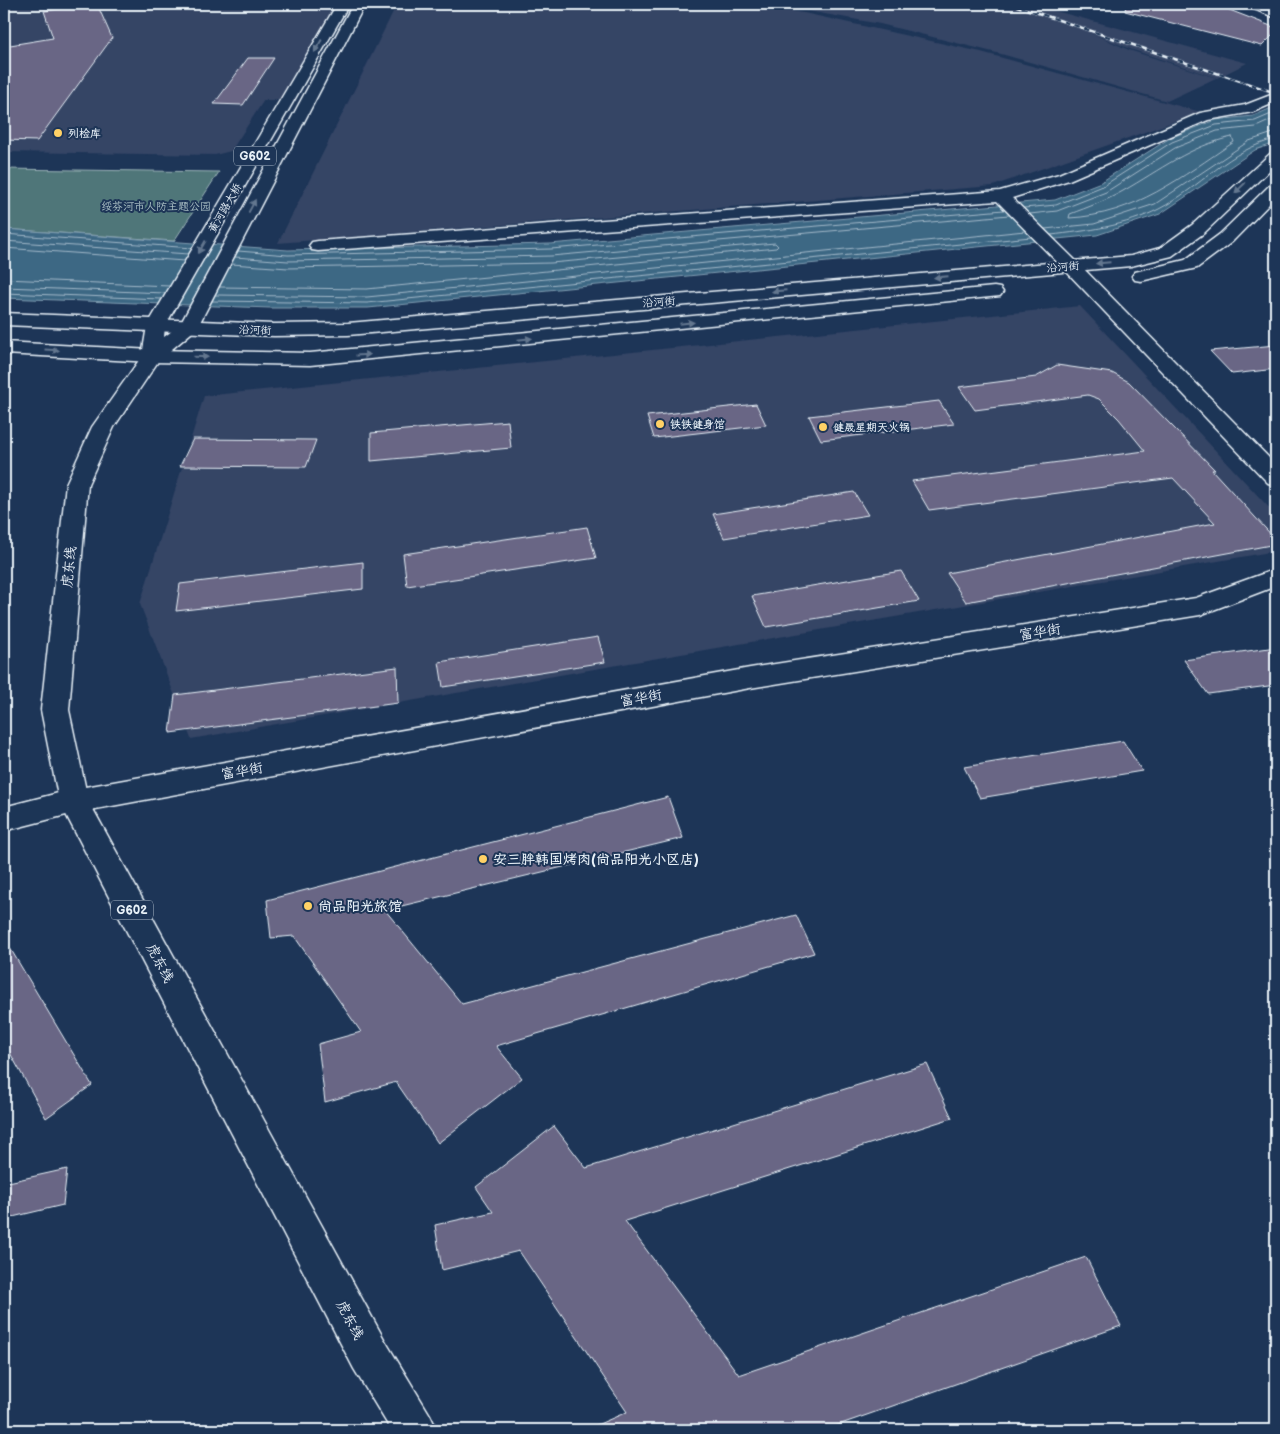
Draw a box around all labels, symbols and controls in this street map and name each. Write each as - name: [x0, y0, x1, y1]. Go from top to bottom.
- one-way arrow: [314, 39, 323, 53]
- marker: 列检库: [52, 127, 64, 139]
- place label: 列检库: [68, 127, 101, 140]
- road number: G602: [234, 146, 276, 166]
- street label: 黄河路大桥: [206, 181, 244, 235]
- one-way arrow: [1235, 182, 1247, 194]
- one-way arrow: [248, 198, 256, 213]
- park label: 绥芬河市人防主题公园: [101, 200, 211, 213]
- one-way arrow: [198, 240, 206, 255]
- street label: 沿河街: [1046, 259, 1081, 275]
- one-way arrow: [1094, 259, 1110, 267]
- one-way arrow: [933, 274, 949, 282]
- one-way arrow: [771, 288, 787, 296]
- street label: 沿河街: [642, 294, 677, 310]
- one-way arrow: [679, 319, 695, 327]
- street label: 沿河街: [238, 323, 273, 337]
- one-way arrow: [517, 335, 533, 343]
- one-way arrow: [45, 346, 61, 354]
- one-way arrow: [356, 350, 372, 358]
- one-way arrow: [193, 353, 209, 361]
- marker: 铁铁健身馆: [654, 418, 666, 430]
- place label: 铁铁健身馆: [670, 418, 725, 431]
- marker: 健晟星期天火锅: [817, 421, 829, 433]
- place label: 健晟星期天火锅: [833, 421, 910, 434]
- street label: 虎东线: [58, 545, 80, 589]
- street label: 富华街: [1018, 620, 1062, 644]
- street label: 富华街: [619, 686, 663, 710]
- street label: 富华街: [220, 759, 264, 783]
- place label: 安三胖韩国烤肉(尚品阳光小区店): [493, 851, 699, 868]
- marker: 安三胖韩国烤肉(尚品阳光小区店): [477, 853, 489, 865]
- place label: 尚品阳光旅馆: [318, 898, 402, 915]
- road number: G602: [111, 900, 153, 920]
- marker: 尚品阳光旅馆: [302, 900, 314, 912]
- street label: 虎东线: [143, 940, 177, 986]
- street label: 虎东线: [333, 1297, 367, 1343]

